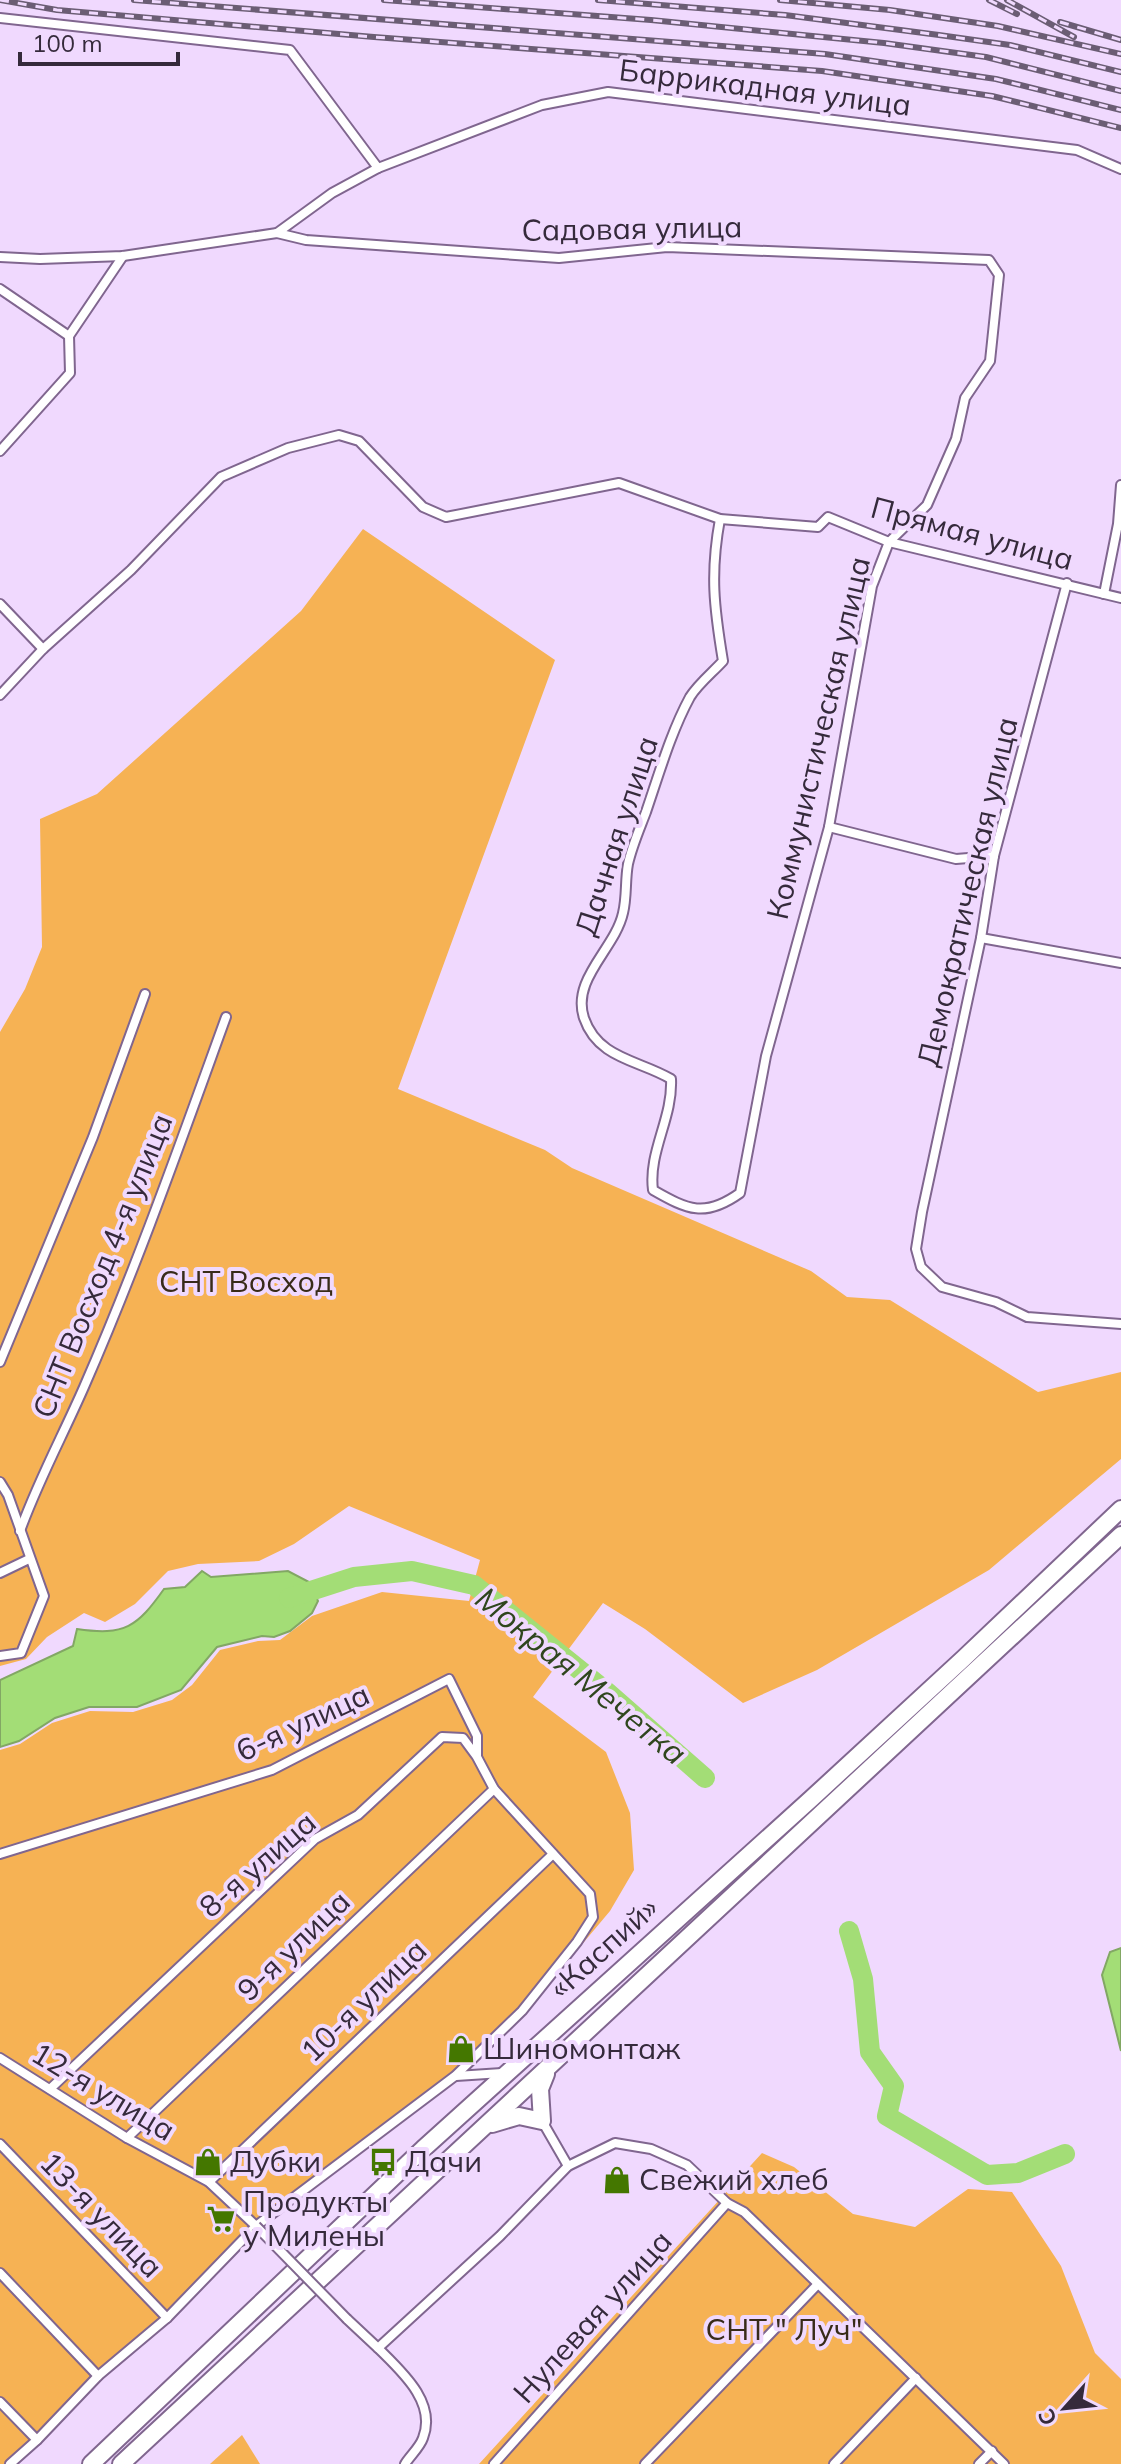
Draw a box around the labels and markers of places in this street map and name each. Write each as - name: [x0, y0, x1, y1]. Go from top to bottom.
- place label: Шиномонтаж: [483, 2029, 681, 2067]
- shop icon: Шиномонтаж: [446, 2034, 476, 2064]
- place label: Дубки: [230, 2142, 321, 2180]
- place label: Дачи: [405, 2142, 482, 2180]
- shop icon: Дубки: [193, 2147, 223, 2177]
- bus stop icon: Дачи: [368, 2147, 398, 2177]
- place label: Свежий хлеб: [639, 2160, 829, 2198]
- shop icon: Свежий хлеб: [602, 2165, 632, 2195]
- place label: Продукты у Милены: [243, 2182, 388, 2254]
- supermarket icon: Продукты у Милены: [206, 2204, 236, 2234]

